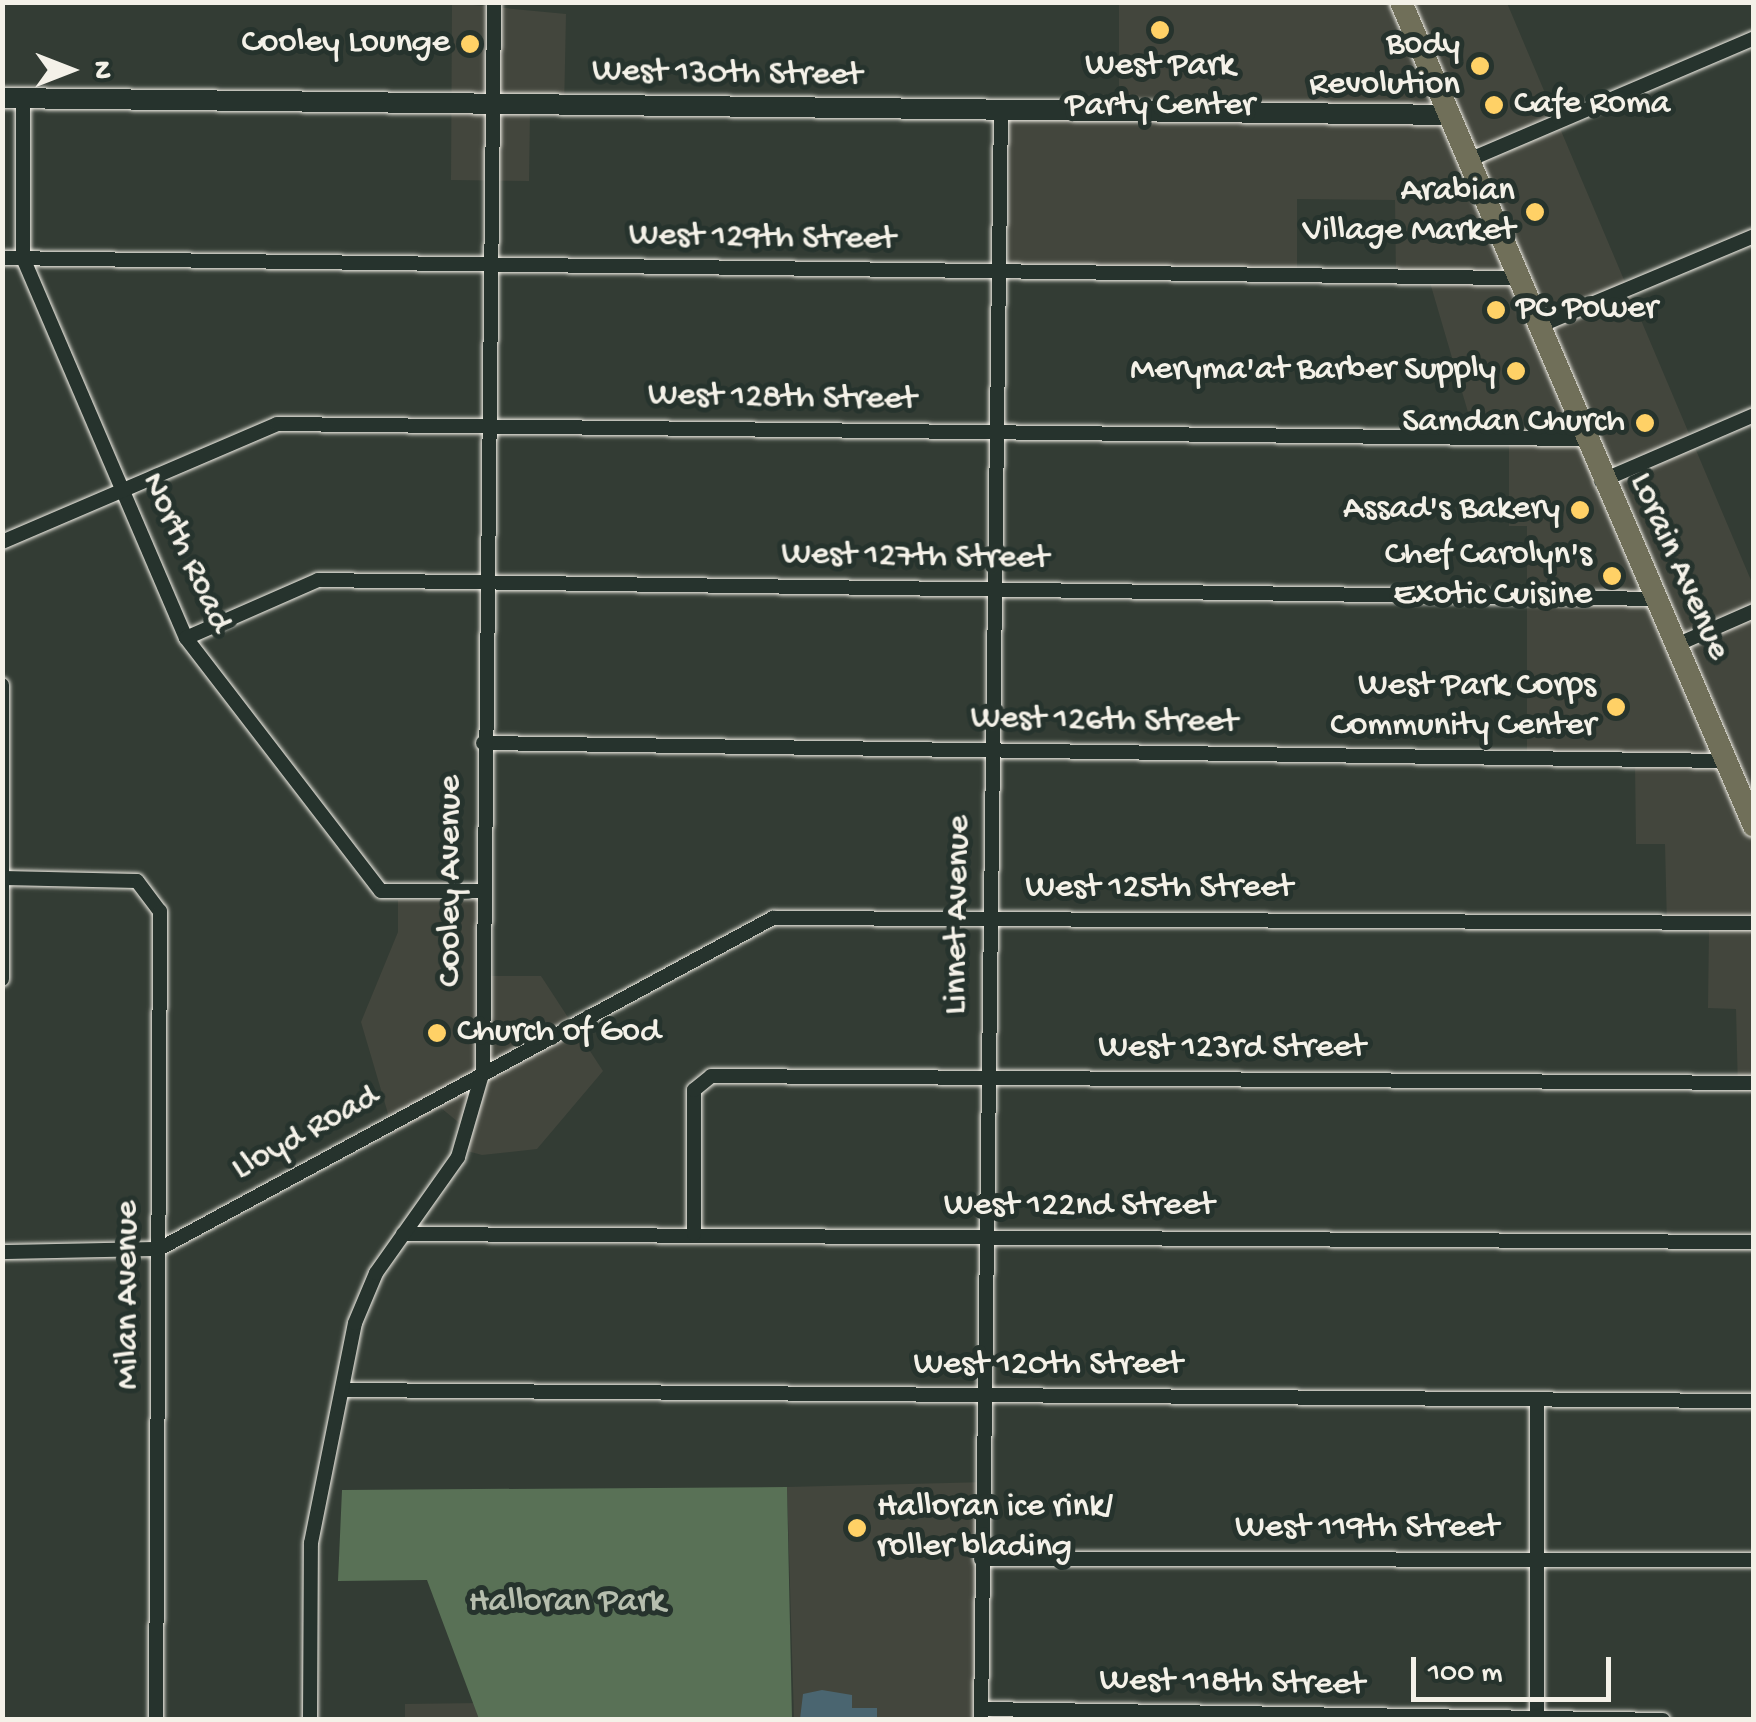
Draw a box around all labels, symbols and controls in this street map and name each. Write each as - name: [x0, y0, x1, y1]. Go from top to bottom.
- marker: West Park Party Center: [1149, 19, 1171, 41]
- north arrow: [20, 20, 120, 120]
- place label: Cooley Lounge: [241, 23, 450, 65]
- place label: Body Revolution: [1309, 25, 1460, 107]
- marker: Cooley Lounge: [459, 33, 481, 55]
- place label: West Park Party Center: [1065, 46, 1255, 128]
- street label: West 130th Street: [592, 52, 862, 98]
- marker: Body Revolution: [1469, 55, 1491, 77]
- text: N: [84, 61, 117, 79]
- place label: Cafe Roma: [1514, 84, 1670, 126]
- marker: Cafe Roma: [1483, 94, 1505, 116]
- place label: Arabian Village Market: [1303, 171, 1515, 253]
- marker: Arabian Village Market: [1524, 201, 1546, 223]
- street label: West 129th Street: [628, 216, 896, 262]
- place label: PC Power: [1516, 289, 1658, 331]
- marker: PC Power: [1485, 299, 1507, 321]
- place label: Meryma'at Barber Supply: [1130, 350, 1496, 392]
- marker: Meryma'at Barber Supply: [1505, 360, 1527, 382]
- street label: West 128th Street: [647, 376, 917, 422]
- place label: Samdan Church: [1402, 402, 1625, 444]
- marker: Samdan Church: [1634, 412, 1656, 434]
- street label: North Road: [130, 467, 240, 639]
- street label: Lorain Avenue: [1618, 467, 1738, 667]
- place label: Assad's Bakery: [1343, 489, 1560, 531]
- marker: Assad's Bakery: [1569, 499, 1591, 521]
- street label: West 127th Street: [781, 535, 1049, 581]
- place label: Chef Carolyn's Exotic Cuisine: [1385, 535, 1592, 617]
- marker: Chef Carolyn's Exotic Cuisine: [1601, 565, 1623, 587]
- place label: West Park Corps Community Center: [1330, 666, 1596, 748]
- marker: West Park Corps Community Center: [1605, 696, 1627, 718]
- street label: West 126th Street: [970, 699, 1238, 745]
- street label: Cooley Avenue: [431, 775, 473, 987]
- street label: Linnet Avenue: [936, 815, 982, 1015]
- street label: West 125th Street: [1025, 868, 1293, 910]
- place label: Church of God: [457, 1012, 660, 1054]
- marker: Church of God: [426, 1022, 448, 1044]
- street label: West 123rd Street: [1098, 1028, 1366, 1070]
- street label: Lloyd Road: [225, 1077, 387, 1191]
- street label: West 122nd Street: [944, 1186, 1214, 1228]
- street label: Milan Avenue: [108, 1200, 150, 1390]
- street label: West 120th Street: [913, 1345, 1183, 1387]
- place label: Halloran ice rink/ roller blading: [877, 1487, 1113, 1569]
- street label: West 119th Street: [1235, 1508, 1499, 1550]
- marker: Halloran ice rink/ roller blading: [846, 1517, 868, 1539]
- park label: Halloran Park: [469, 1582, 665, 1624]
- scale bar: [1416, 1637, 1616, 1699]
- text: 100 m: [1428, 1657, 1503, 1692]
- street label: West 118th Street: [1099, 1661, 1365, 1707]

